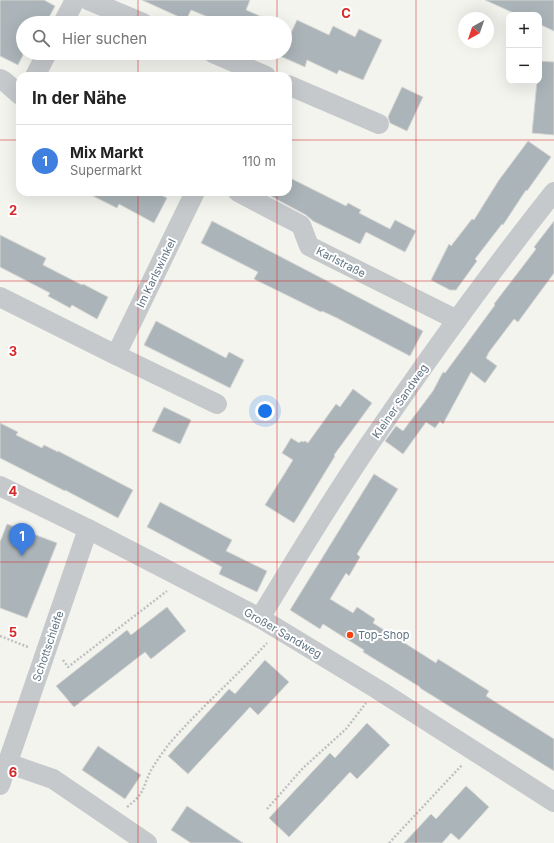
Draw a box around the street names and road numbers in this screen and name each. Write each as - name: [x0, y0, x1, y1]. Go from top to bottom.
- street label: Im Karlswinkel: [133, 236, 179, 310]
- street label: Karlstraße: [314, 244, 368, 280]
- street label: Kleiner Sandweg: [369, 361, 431, 441]
- street label: Großer Sandweg: [242, 605, 324, 661]
- street label: Schottschleife: [29, 609, 67, 683]

